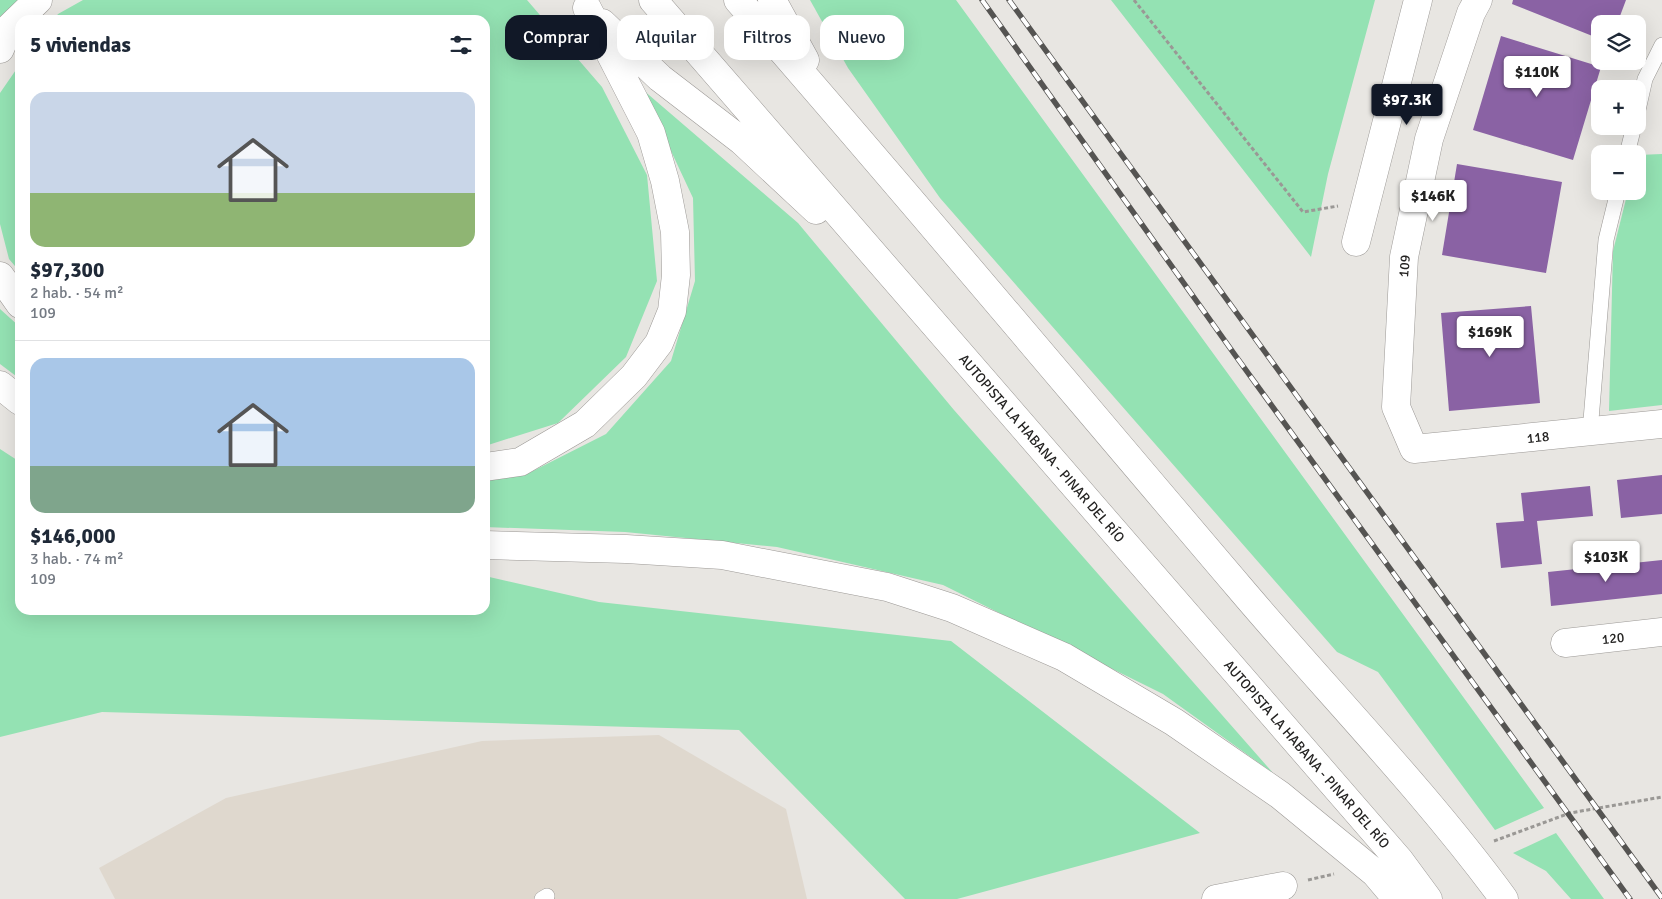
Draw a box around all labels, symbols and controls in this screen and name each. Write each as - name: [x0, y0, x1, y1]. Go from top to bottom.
- chip: Comprar: [505, 15, 607, 60]
- chip: Alquilar: [617, 15, 714, 60]
- chip: Filtros: [724, 15, 810, 60]
- chip: Nuevo: [820, 15, 904, 60]
- map controls: [1591, 15, 1646, 200]
- button: layers: [1591, 15, 1646, 70]
- icon: filters: [447, 31, 475, 59]
- text: 5 viviendas: [30, 32, 131, 58]
- pin: $110K: [1502, 56, 1572, 98]
- text: $110K: [1515, 62, 1559, 82]
- button: +: [1591, 80, 1646, 135]
- pin: $97.3K: [1366, 84, 1448, 126]
- text: $97.3K: [1382, 90, 1432, 110]
- icon: home: [208, 125, 298, 215]
- button: −: [1591, 145, 1646, 200]
- pin: $146K: [1398, 180, 1468, 222]
- text: $146K: [1411, 186, 1455, 206]
- street label: 109: [1395, 254, 1414, 278]
- text: $97,300: [30, 257, 104, 283]
- text: 2 hab. · 54 m²: [30, 283, 124, 303]
- text: 109: [30, 303, 56, 323]
- pin: $169K: [1455, 316, 1525, 358]
- text: $169K: [1468, 322, 1512, 342]
- street label: AUTOPISTA LA HABANA - PINAR DEL RÍO: [955, 351, 1128, 546]
- icon: home: [208, 390, 298, 480]
- street label: 118: [1526, 428, 1550, 447]
- text: $146,000: [30, 523, 116, 549]
- pin: $103K: [1571, 540, 1641, 583]
- text: $103K: [1584, 547, 1628, 567]
- text: 3 hab. · 74 m²: [30, 549, 124, 569]
- text: 109: [30, 569, 56, 589]
- street label: 120: [1601, 629, 1625, 648]
- street label: AUTOPISTA LA HABANA - PINAR DEL RÍO: [1220, 657, 1393, 852]

